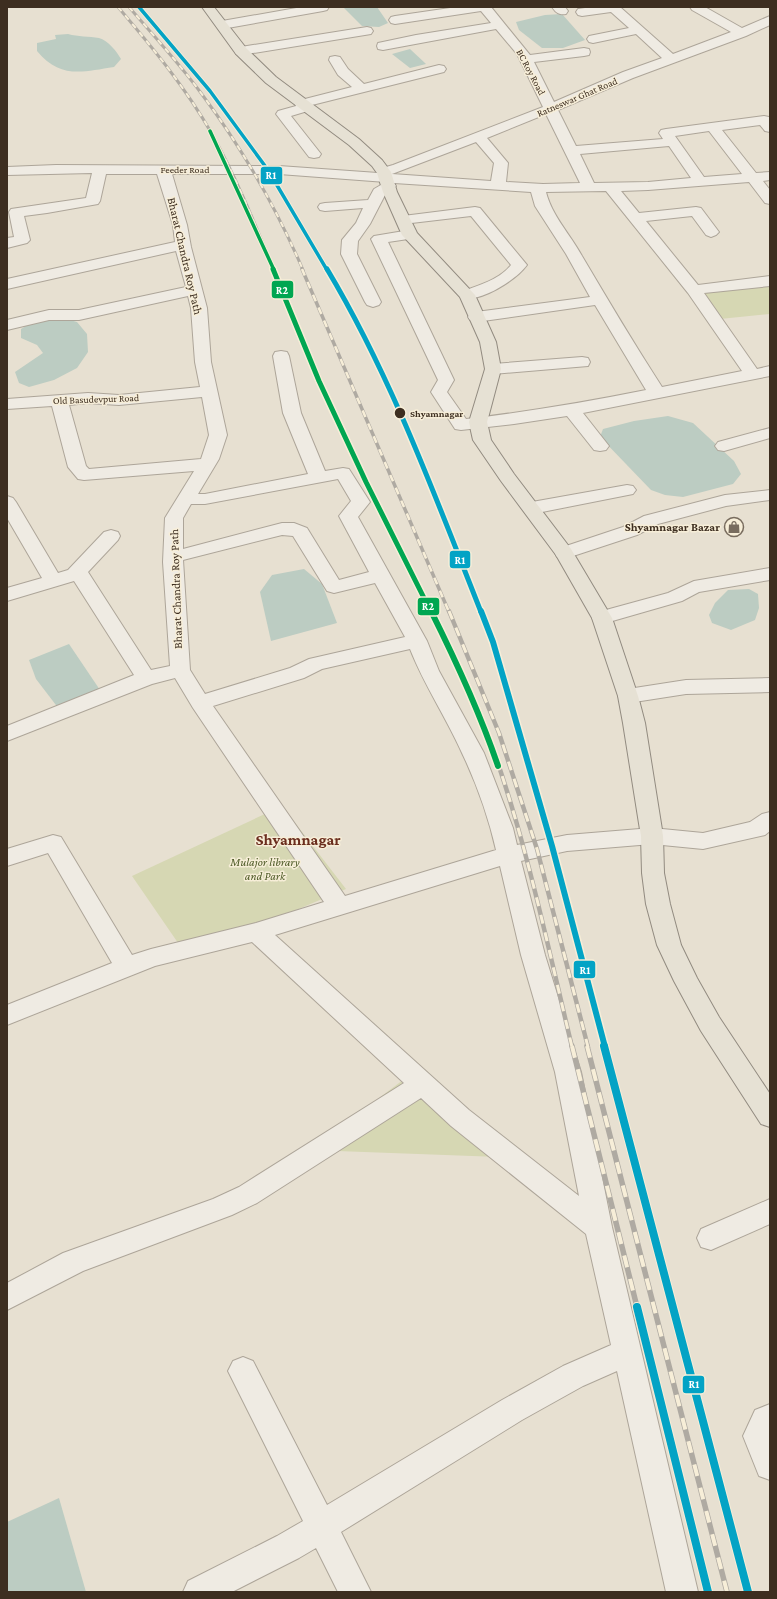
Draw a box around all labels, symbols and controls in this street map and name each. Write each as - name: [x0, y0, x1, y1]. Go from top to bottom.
- street label: BC Roy Road: [514, 47, 548, 97]
- street label: Ratneswar Ghat Road: [535, 75, 619, 119]
- street label: Feeder Road: [161, 164, 210, 175]
- line badge: R1: [260, 166, 283, 185]
- text: R1: [266, 169, 276, 181]
- street label: Bharat Chandra Roy Path: [165, 196, 205, 317]
- line badge: R2: [271, 280, 294, 299]
- text: R2: [276, 284, 289, 296]
- street label: Old Basudevpur Road: [53, 392, 140, 406]
- marker: Shyamnagar: [393, 406, 407, 420]
- place label: Shyamnagar: [410, 408, 463, 419]
- shop icon: Shyamnagar Bazar: [723, 516, 745, 538]
- place label: Shyamnagar Bazar: [625, 520, 720, 534]
- street label: Bharat Chandra Roy Path: [167, 528, 185, 649]
- line badge: R1: [449, 550, 471, 569]
- text: R1: [455, 554, 465, 566]
- line badge: R2: [417, 597, 440, 616]
- text: R2: [422, 600, 435, 612]
- district label: Shyamnagar: [255, 831, 341, 848]
- park label: Mulajor library and Park: [229, 855, 300, 883]
- line badge: R1: [573, 960, 596, 979]
- text: R1: [580, 964, 590, 976]
- line badge: R1: [682, 1375, 705, 1394]
- text: R1: [689, 1378, 699, 1390]

